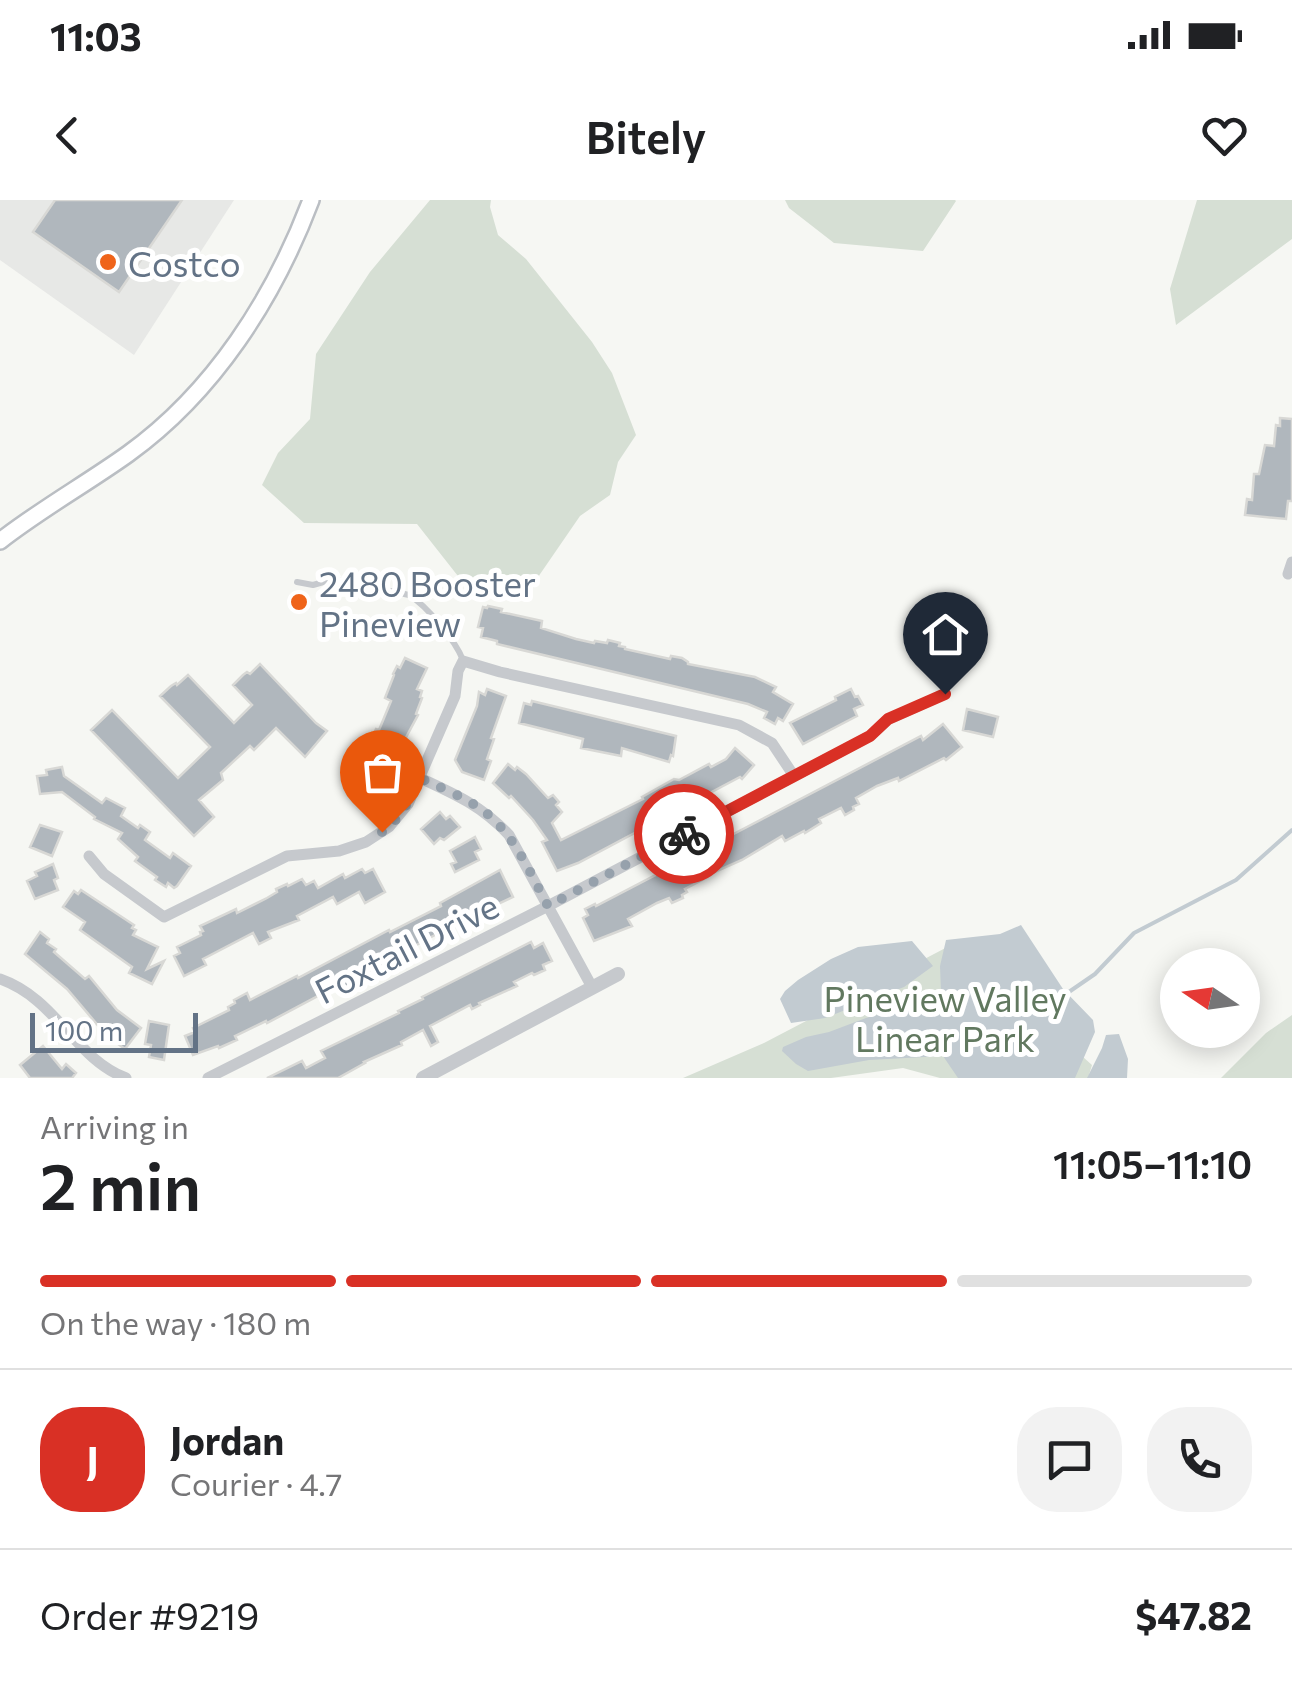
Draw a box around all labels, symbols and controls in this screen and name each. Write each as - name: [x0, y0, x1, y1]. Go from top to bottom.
- text: 11:03: [50, 12, 142, 59]
- icon: back: [40, 108, 95, 163]
- text: Bitely: [586, 108, 706, 163]
- icon: heart: [1197, 108, 1252, 163]
- place label: Costco: [128, 241, 241, 284]
- marker: Costco: [97, 251, 119, 273]
- place label: 2480 Booster Pineview: [319, 561, 536, 644]
- marker: 2480 Booster Pineview: [288, 591, 310, 613]
- pin: [903, 592, 988, 695]
- icon: home: [918, 607, 973, 662]
- pin: [340, 730, 425, 833]
- icon: bag: [355, 745, 410, 800]
- courier: [634, 784, 734, 884]
- icon: bike: [657, 807, 712, 862]
- street label: Foxtail Drive: [307, 882, 505, 1012]
- north arrow: [1160, 948, 1260, 1048]
- map controls: [1160, 948, 1260, 1048]
- park label: Pineview Valley Linear Park: [823, 976, 1067, 1059]
- scale bar: [30, 1008, 198, 1053]
- text: 100 m: [45, 1013, 123, 1047]
- text: Arriving in: [40, 1106, 189, 1146]
- text: 11:05–11:10: [1053, 1140, 1252, 1187]
- text: 2 min: [40, 1144, 201, 1223]
- text: On the way · 180 m: [40, 1302, 311, 1342]
- button: chat: [1017, 1407, 1122, 1512]
- button: phone: [1147, 1407, 1252, 1512]
- text: Jordan: [170, 1416, 284, 1463]
- text: J: [86, 1436, 99, 1483]
- text: Courier · 4.7: [170, 1463, 343, 1503]
- text: Order #9219: [40, 1591, 259, 1638]
- text: $47.82: [1135, 1591, 1252, 1638]

